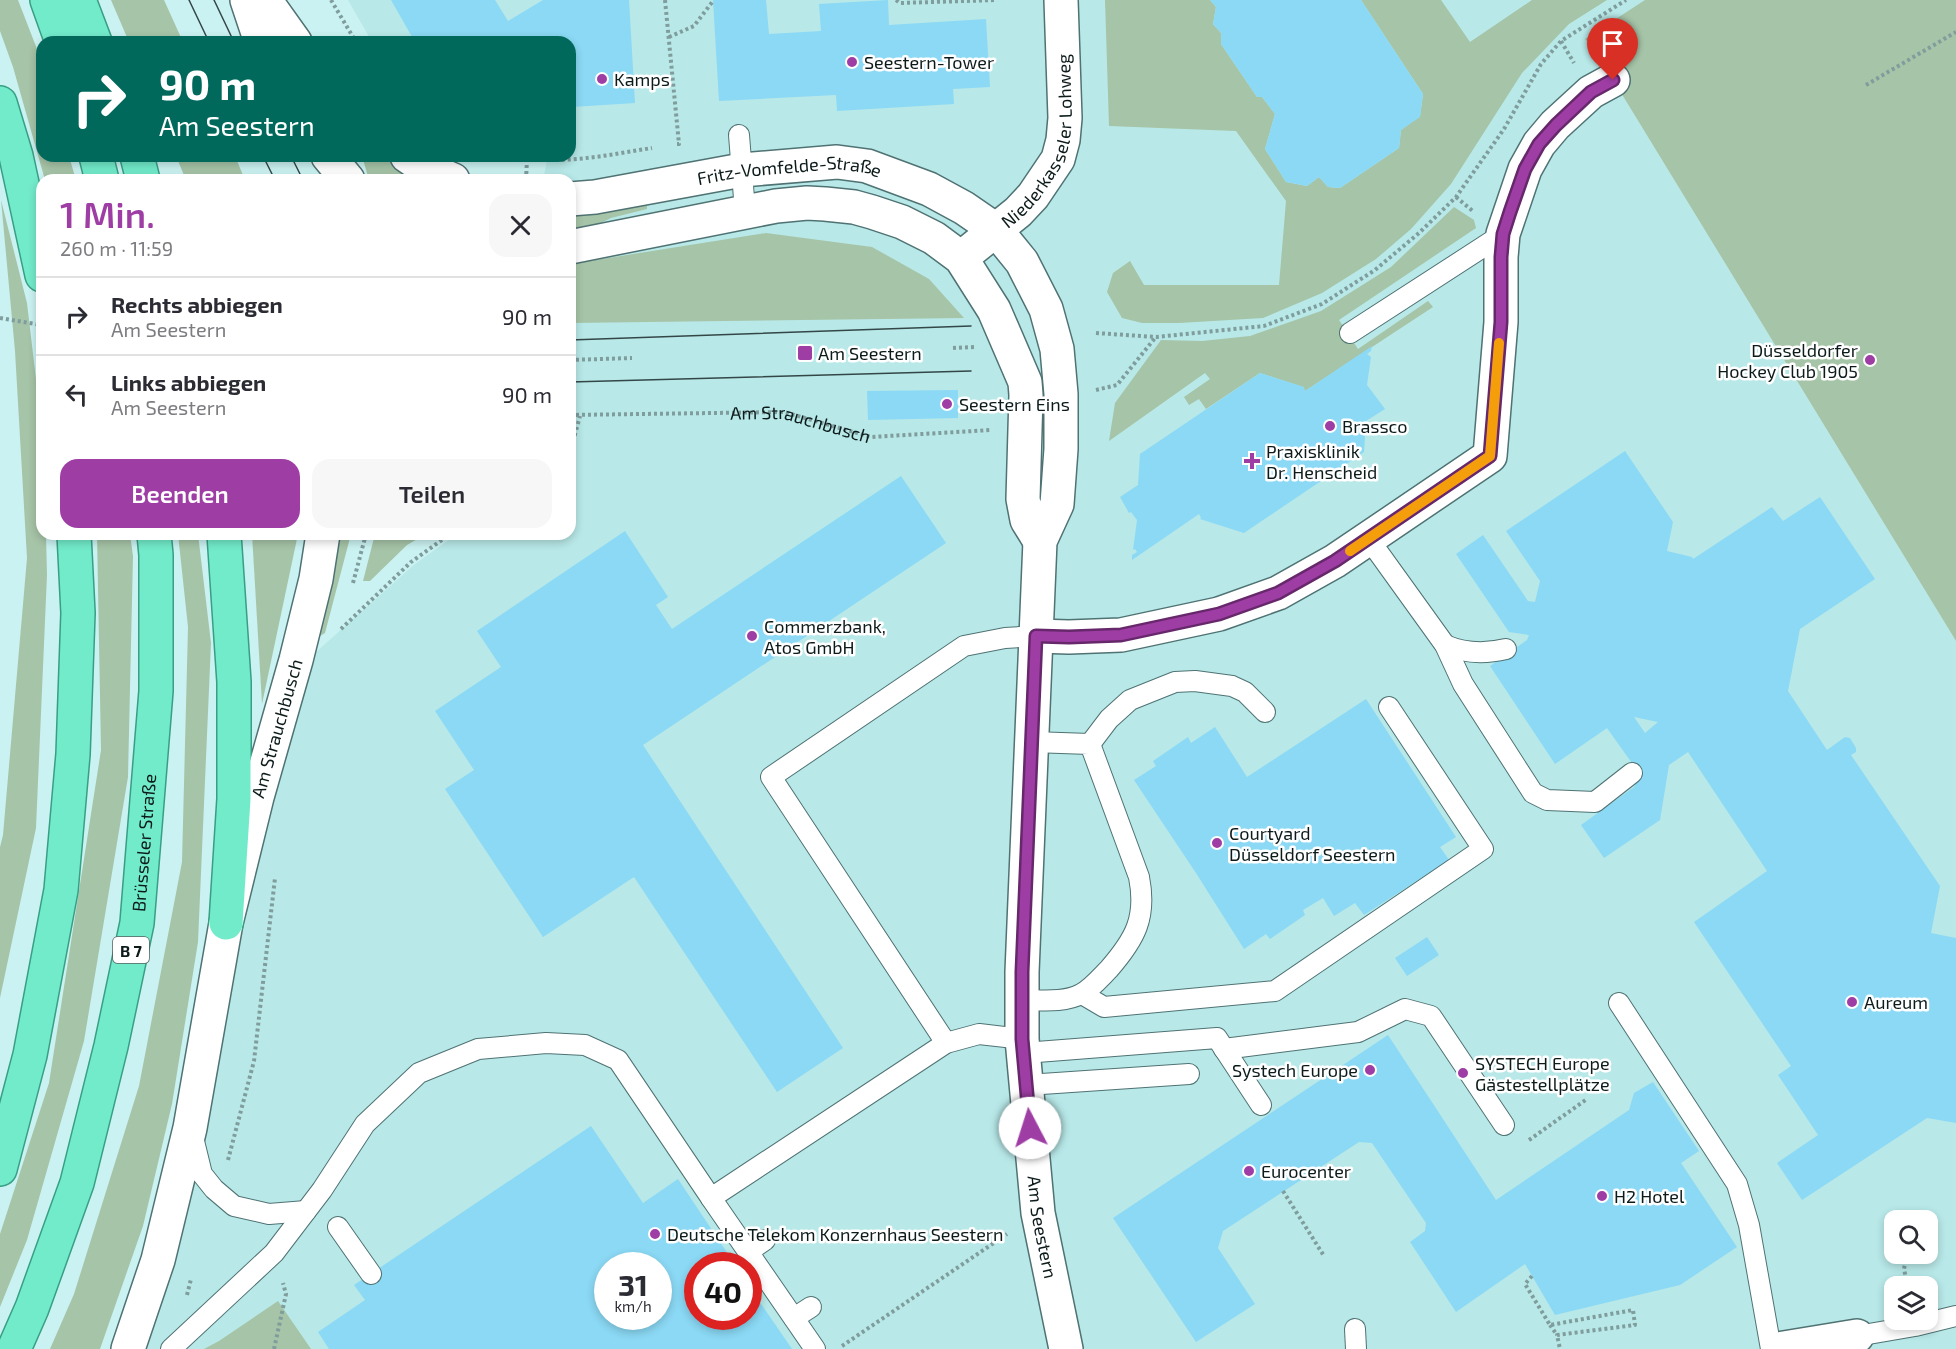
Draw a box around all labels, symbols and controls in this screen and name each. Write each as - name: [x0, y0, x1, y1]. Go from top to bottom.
- pin: [1587, 18, 1638, 80]
- icon: arrive: [1596, 27, 1629, 60]
- place label: Seestern-Tower: [864, 51, 994, 73]
- street label: Niederkasseler Lohweg: [996, 54, 1076, 232]
- marker: Seestern-Tower: [845, 55, 859, 69]
- text: 90 m: [159, 58, 256, 108]
- icon: right: [60, 60, 138, 138]
- place label: Kamps: [614, 68, 670, 90]
- marker: Kamps: [595, 72, 609, 86]
- text: Am Seestern: [159, 109, 315, 141]
- street label: Fritz-Vomfelde-Straße: [695, 151, 885, 189]
- text: 1 Min.: [60, 192, 155, 235]
- button: close: [489, 194, 552, 257]
- text: 260 m · 11:59: [60, 236, 173, 260]
- text: Rechts abbiegen: [111, 291, 283, 317]
- icon: right: [60, 300, 93, 333]
- text: 90 m: [502, 303, 552, 329]
- text: Am Seestern: [111, 317, 226, 341]
- place label: Düsseldorfer Hockey Club 1905: [1717, 339, 1858, 382]
- place label: Am Seestern: [818, 342, 922, 364]
- marker: Am Seestern: [796, 344, 814, 362]
- marker: Düsseldorfer Hockey Club 1905: [1863, 353, 1877, 367]
- text: Links abbiegen: [111, 369, 266, 395]
- icon: left: [60, 378, 93, 411]
- text: 90 m: [502, 381, 552, 407]
- place label: Seestern Eins: [959, 393, 1070, 415]
- text: Am Seestern: [111, 395, 226, 419]
- marker: Seestern Eins: [940, 397, 954, 411]
- street label: Am Strauchbusch: [730, 401, 873, 447]
- place label: Brassco: [1342, 415, 1407, 437]
- marker: Brassco: [1323, 419, 1337, 433]
- place label: Praxisklinik Dr. Henscheid: [1266, 440, 1377, 483]
- marker: Praxisklinik Dr. Henscheid: [1243, 452, 1261, 470]
- button: Beenden: [60, 459, 300, 528]
- button: Teilen: [312, 459, 552, 528]
- place label: Commerzbank, Atos GmbH: [764, 615, 886, 658]
- marker: Commerzbank, Atos GmbH: [745, 629, 759, 643]
- street label: Am Strauchbusch: [246, 656, 307, 800]
- street label: Brüsseler Straße: [127, 773, 160, 913]
- place label: Courtyard Düsseldorf Seestern: [1229, 822, 1396, 865]
- marker: Courtyard Düsseldorf Seestern: [1210, 836, 1224, 850]
- road number: B 7: [113, 937, 149, 963]
- place label: Aureum: [1864, 991, 1928, 1013]
- marker: Aureum: [1845, 995, 1859, 1009]
- place label: SYSTECH Europe Gästestellplätze: [1475, 1052, 1610, 1095]
- place label: Systech Europe: [1232, 1059, 1358, 1081]
- marker: Systech Europe: [1363, 1063, 1377, 1077]
- marker: SYSTECH Europe Gästestellplätze: [1456, 1066, 1470, 1080]
- position arrow: [998, 1096, 1062, 1160]
- place label: Eurocenter: [1261, 1160, 1351, 1182]
- marker: Eurocenter: [1242, 1164, 1256, 1178]
- street label: Am Seestern: [1024, 1175, 1062, 1280]
- place label: H2 Hotel: [1614, 1185, 1685, 1207]
- marker: H2 Hotel: [1595, 1189, 1609, 1203]
- map controls: [1884, 1210, 1938, 1330]
- button: search: [1884, 1210, 1938, 1264]
- place label: Deutsche Telekom Konzernhaus Seestern: [667, 1223, 1004, 1245]
- marker: Deutsche Telekom Konzernhaus Seestern: [648, 1227, 662, 1241]
- speed limit sign: 40: [684, 1252, 762, 1330]
- text: 31: [618, 1266, 648, 1302]
- button: layers: [1884, 1276, 1938, 1330]
- text: km/h: [614, 1297, 652, 1315]

